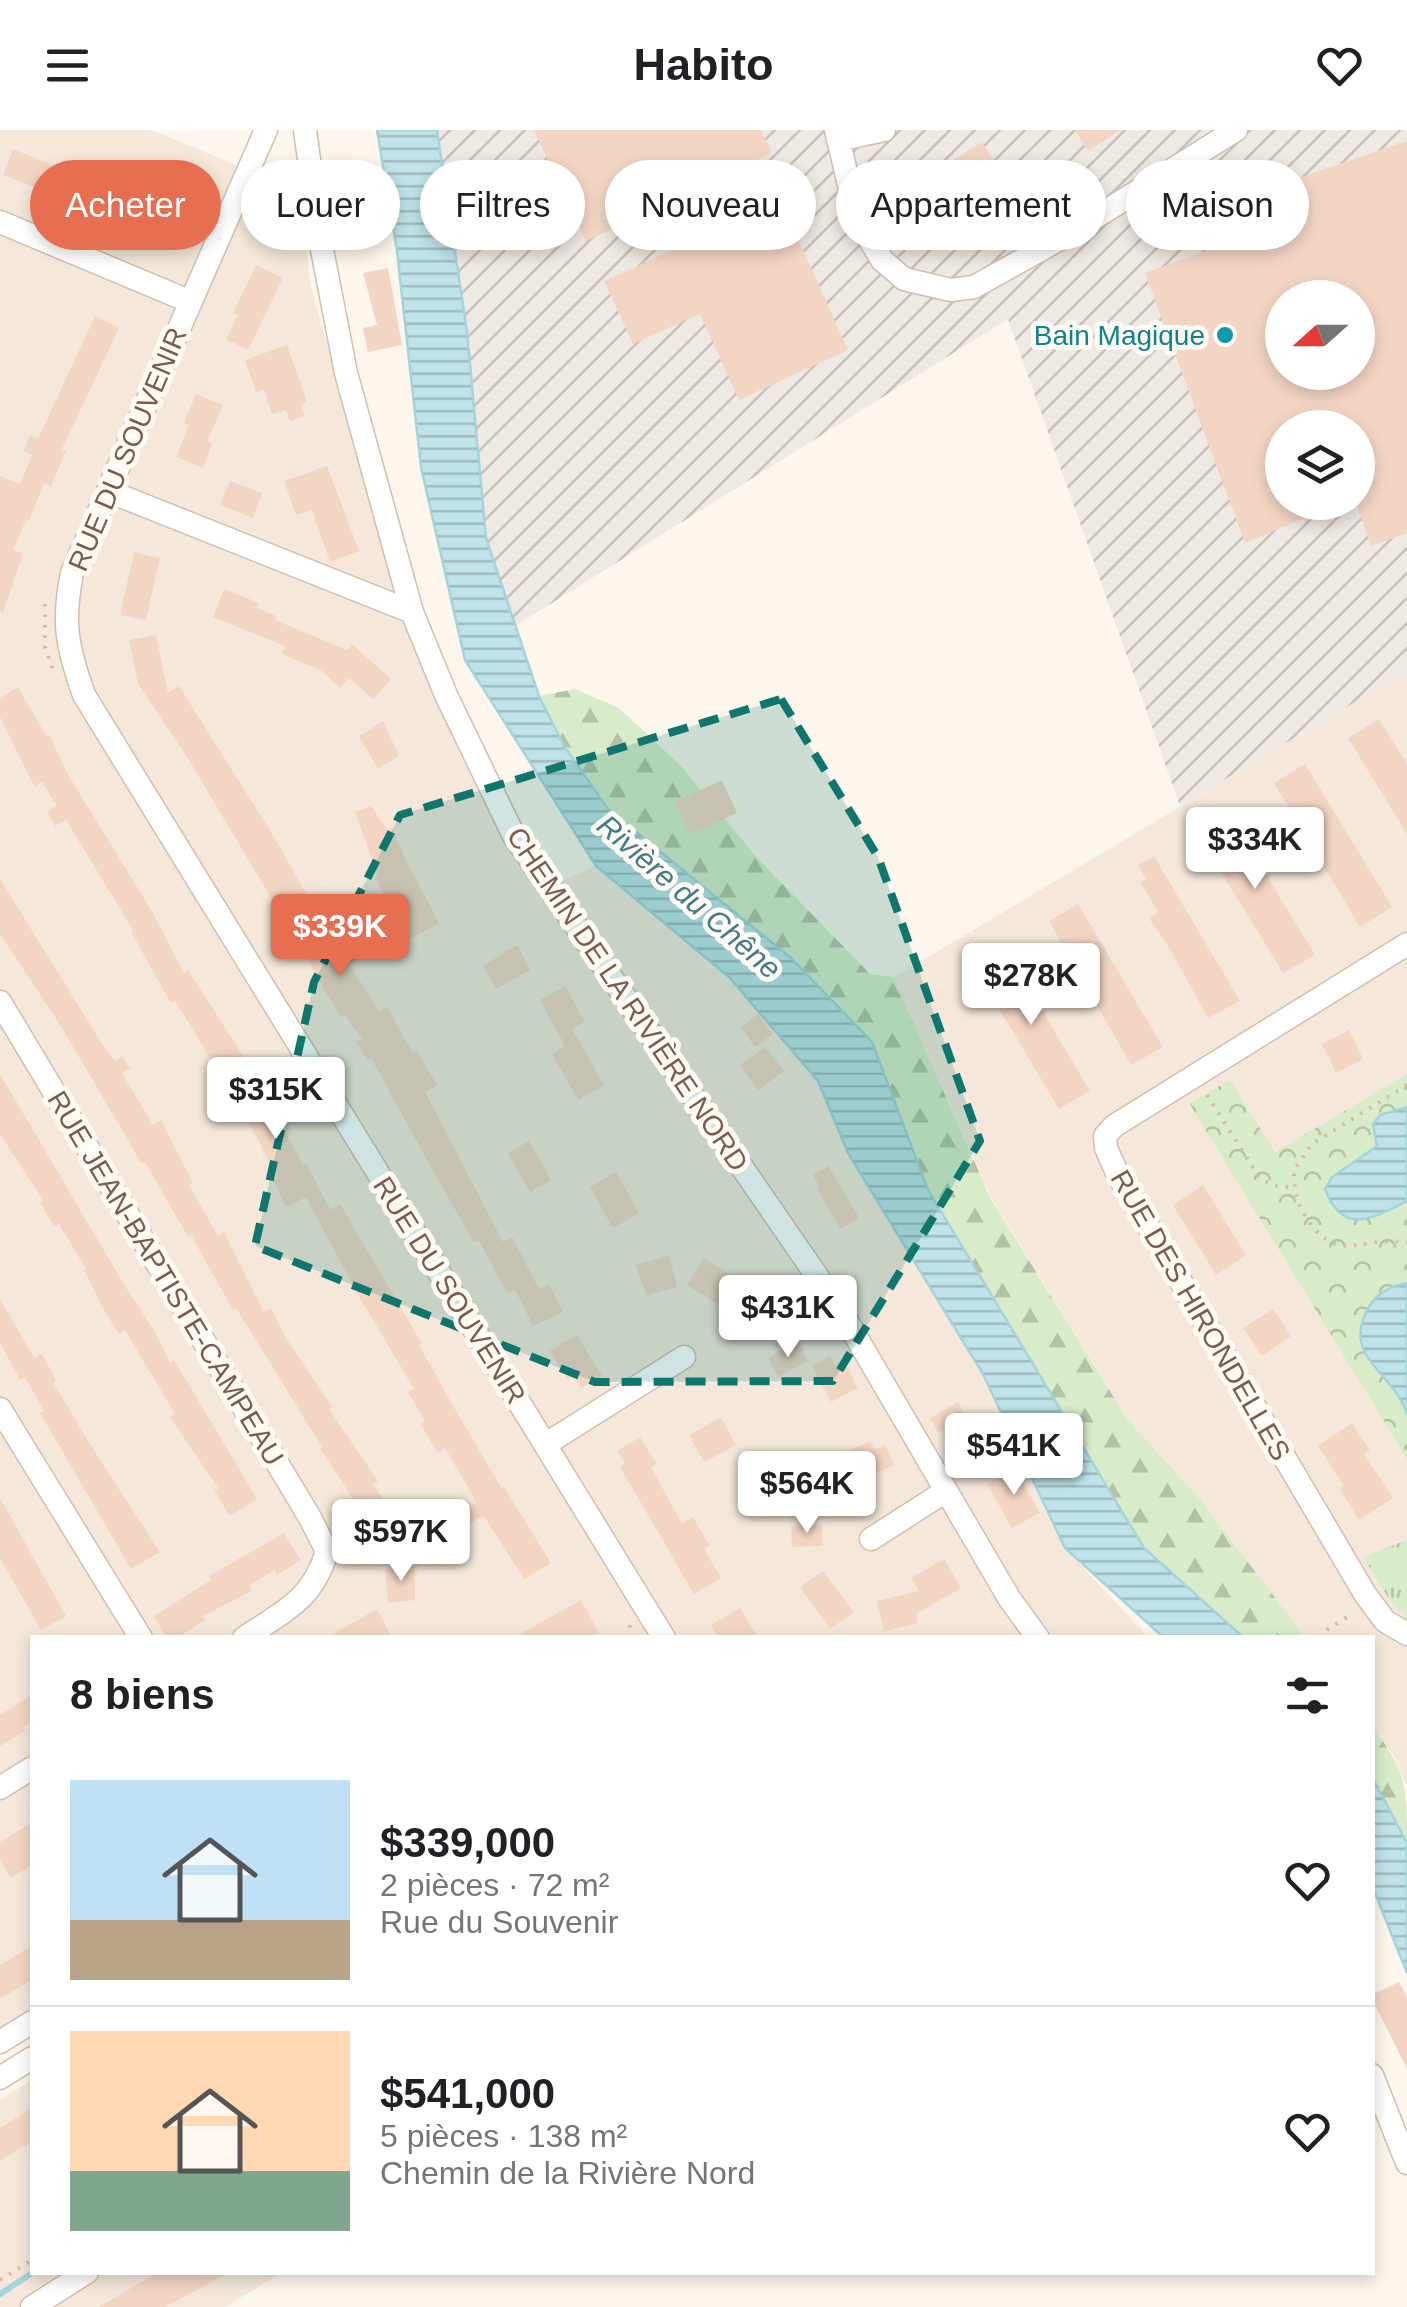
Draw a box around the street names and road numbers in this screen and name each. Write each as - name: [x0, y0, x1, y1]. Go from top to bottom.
- street label: RUE DU SOUVENIR: [62, 323, 193, 576]
- street label: CHEMIN DE LA RIVIÈRE NORD: [501, 822, 754, 1177]
- street label: RUE JEAN-BAPTISTE-CAMPEAU: [41, 1086, 290, 1471]
- street label: RUE DES HIRONDELLES: [1105, 1165, 1296, 1466]
- street label: RUE DU SOUVENIR: [367, 1171, 532, 1409]

